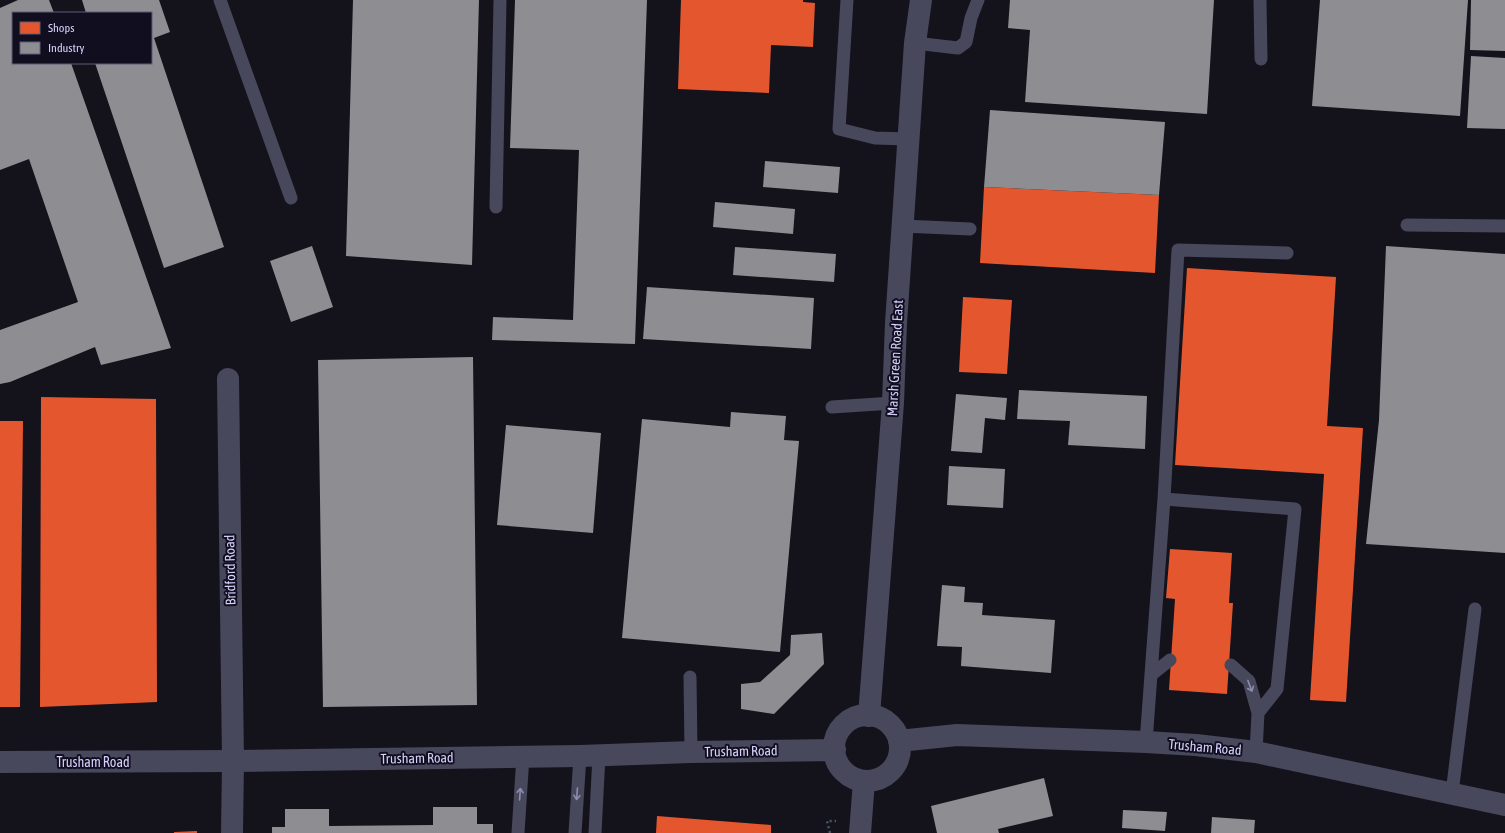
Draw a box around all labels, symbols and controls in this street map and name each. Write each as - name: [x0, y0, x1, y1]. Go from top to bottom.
- legend: [12, 12, 152, 64]
- text: Shops: [48, 21, 74, 35]
- text: Industry: [48, 41, 85, 55]
- street label: Marsh Green Road East: [884, 299, 906, 417]
- street label: Bridford Road: [221, 535, 239, 605]
- one-way arrow: [1246, 679, 1254, 691]
- street label: Trusham Road: [1168, 736, 1242, 758]
- street label: Trusham Road: [704, 742, 778, 760]
- street label: Trusham Road: [380, 749, 454, 767]
- street label: Trusham Road: [56, 754, 130, 770]
- one-way arrow: [574, 787, 581, 800]
- one-way arrow: [516, 788, 524, 801]

